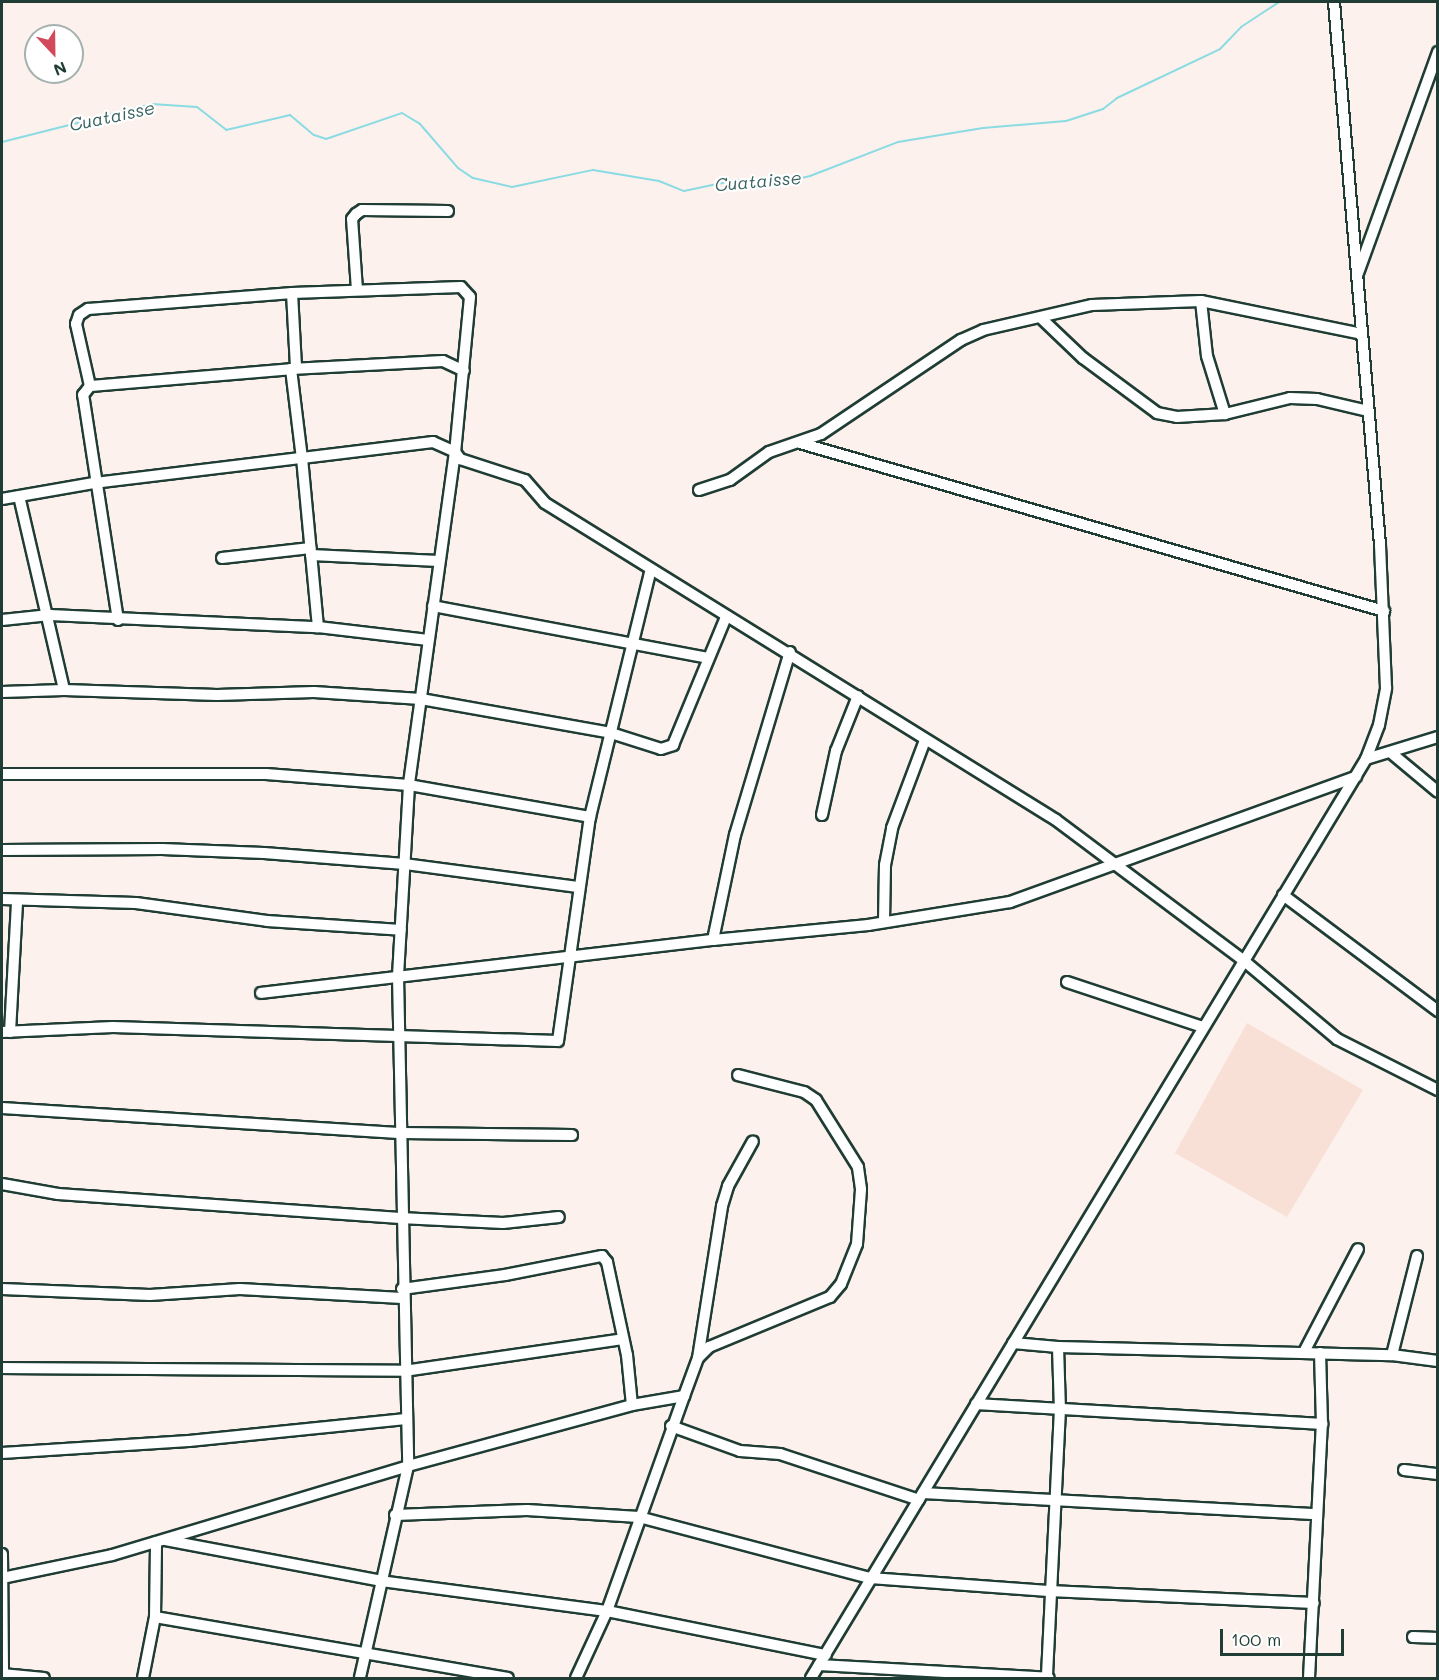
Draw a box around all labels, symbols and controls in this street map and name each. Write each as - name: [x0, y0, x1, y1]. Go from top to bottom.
- north arrow: [24, 24, 84, 84]
- text: N: [51, 57, 70, 81]
- water label: Cuataisse: [67, 96, 157, 136]
- water label: Cuataisse: [714, 166, 802, 196]
- scale bar: [1223, 1617, 1348, 1655]
- text: 100 m: [1231, 1627, 1281, 1651]

